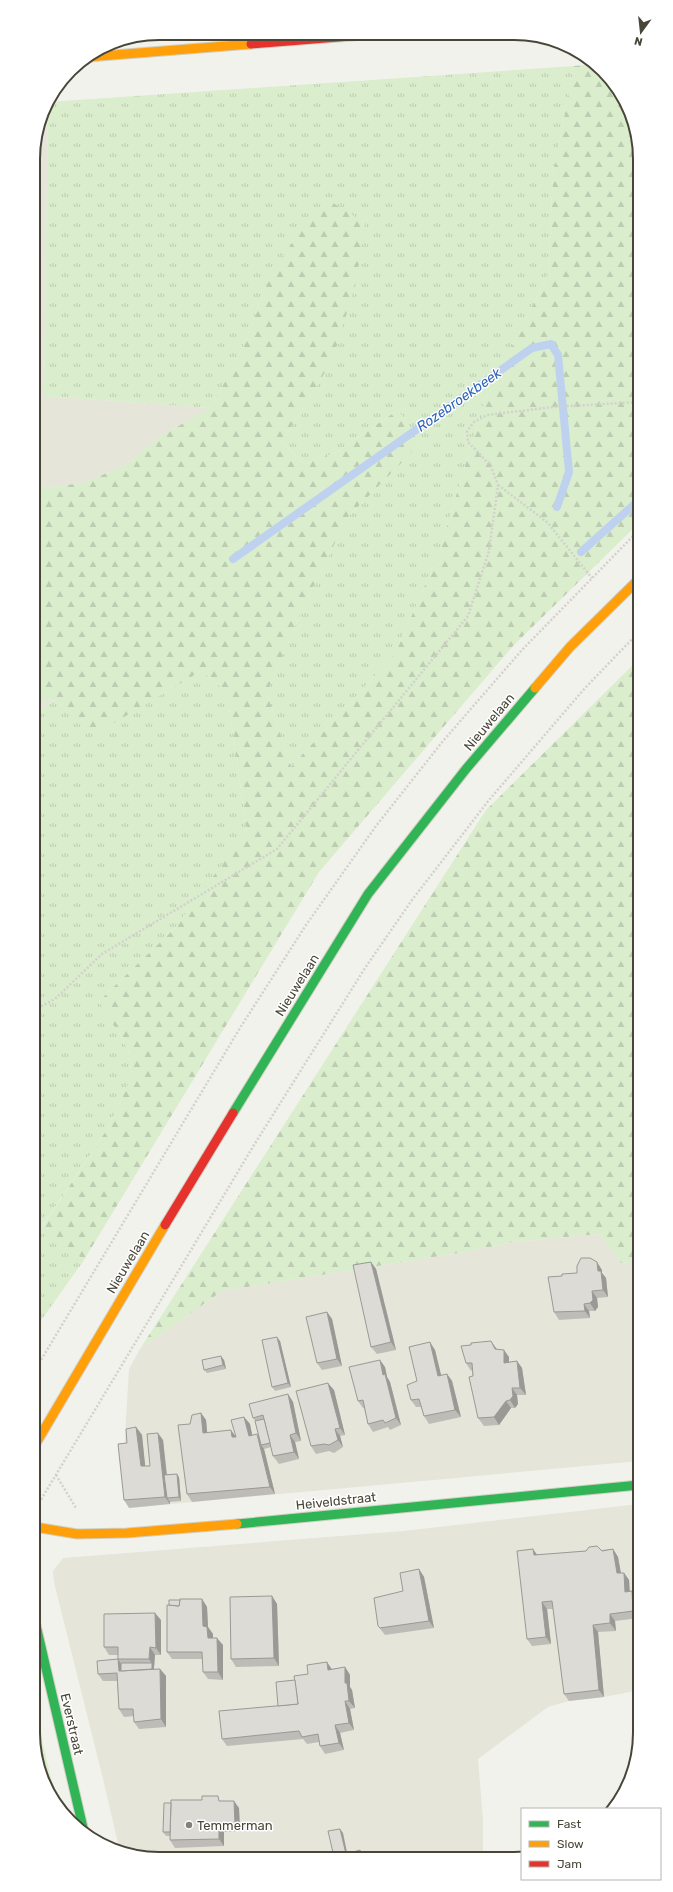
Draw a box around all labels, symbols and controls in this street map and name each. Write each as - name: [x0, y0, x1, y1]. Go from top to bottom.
- north arrow: [621, 12, 661, 52]
- text: N: [633, 34, 644, 48]
- water label: Rozebroekbeek: [413, 364, 505, 436]
- street label: Nieuwelaan: [461, 690, 517, 754]
- street label: Nieuwelaan: [272, 951, 322, 1019]
- street label: Nieuwelaan: [103, 1228, 153, 1296]
- street label: Heiveldstraat: [295, 1489, 377, 1513]
- street label: Everstraat: [58, 1692, 86, 1756]
- legend: [521, 1808, 661, 1880]
- text: Fast: [557, 1817, 581, 1831]
- place label: Temmerman: [197, 1818, 273, 1833]
- marker: Temmerman: [184, 1820, 194, 1830]
- text: Slow: [557, 1837, 584, 1851]
- text: Jam: [557, 1857, 582, 1871]

